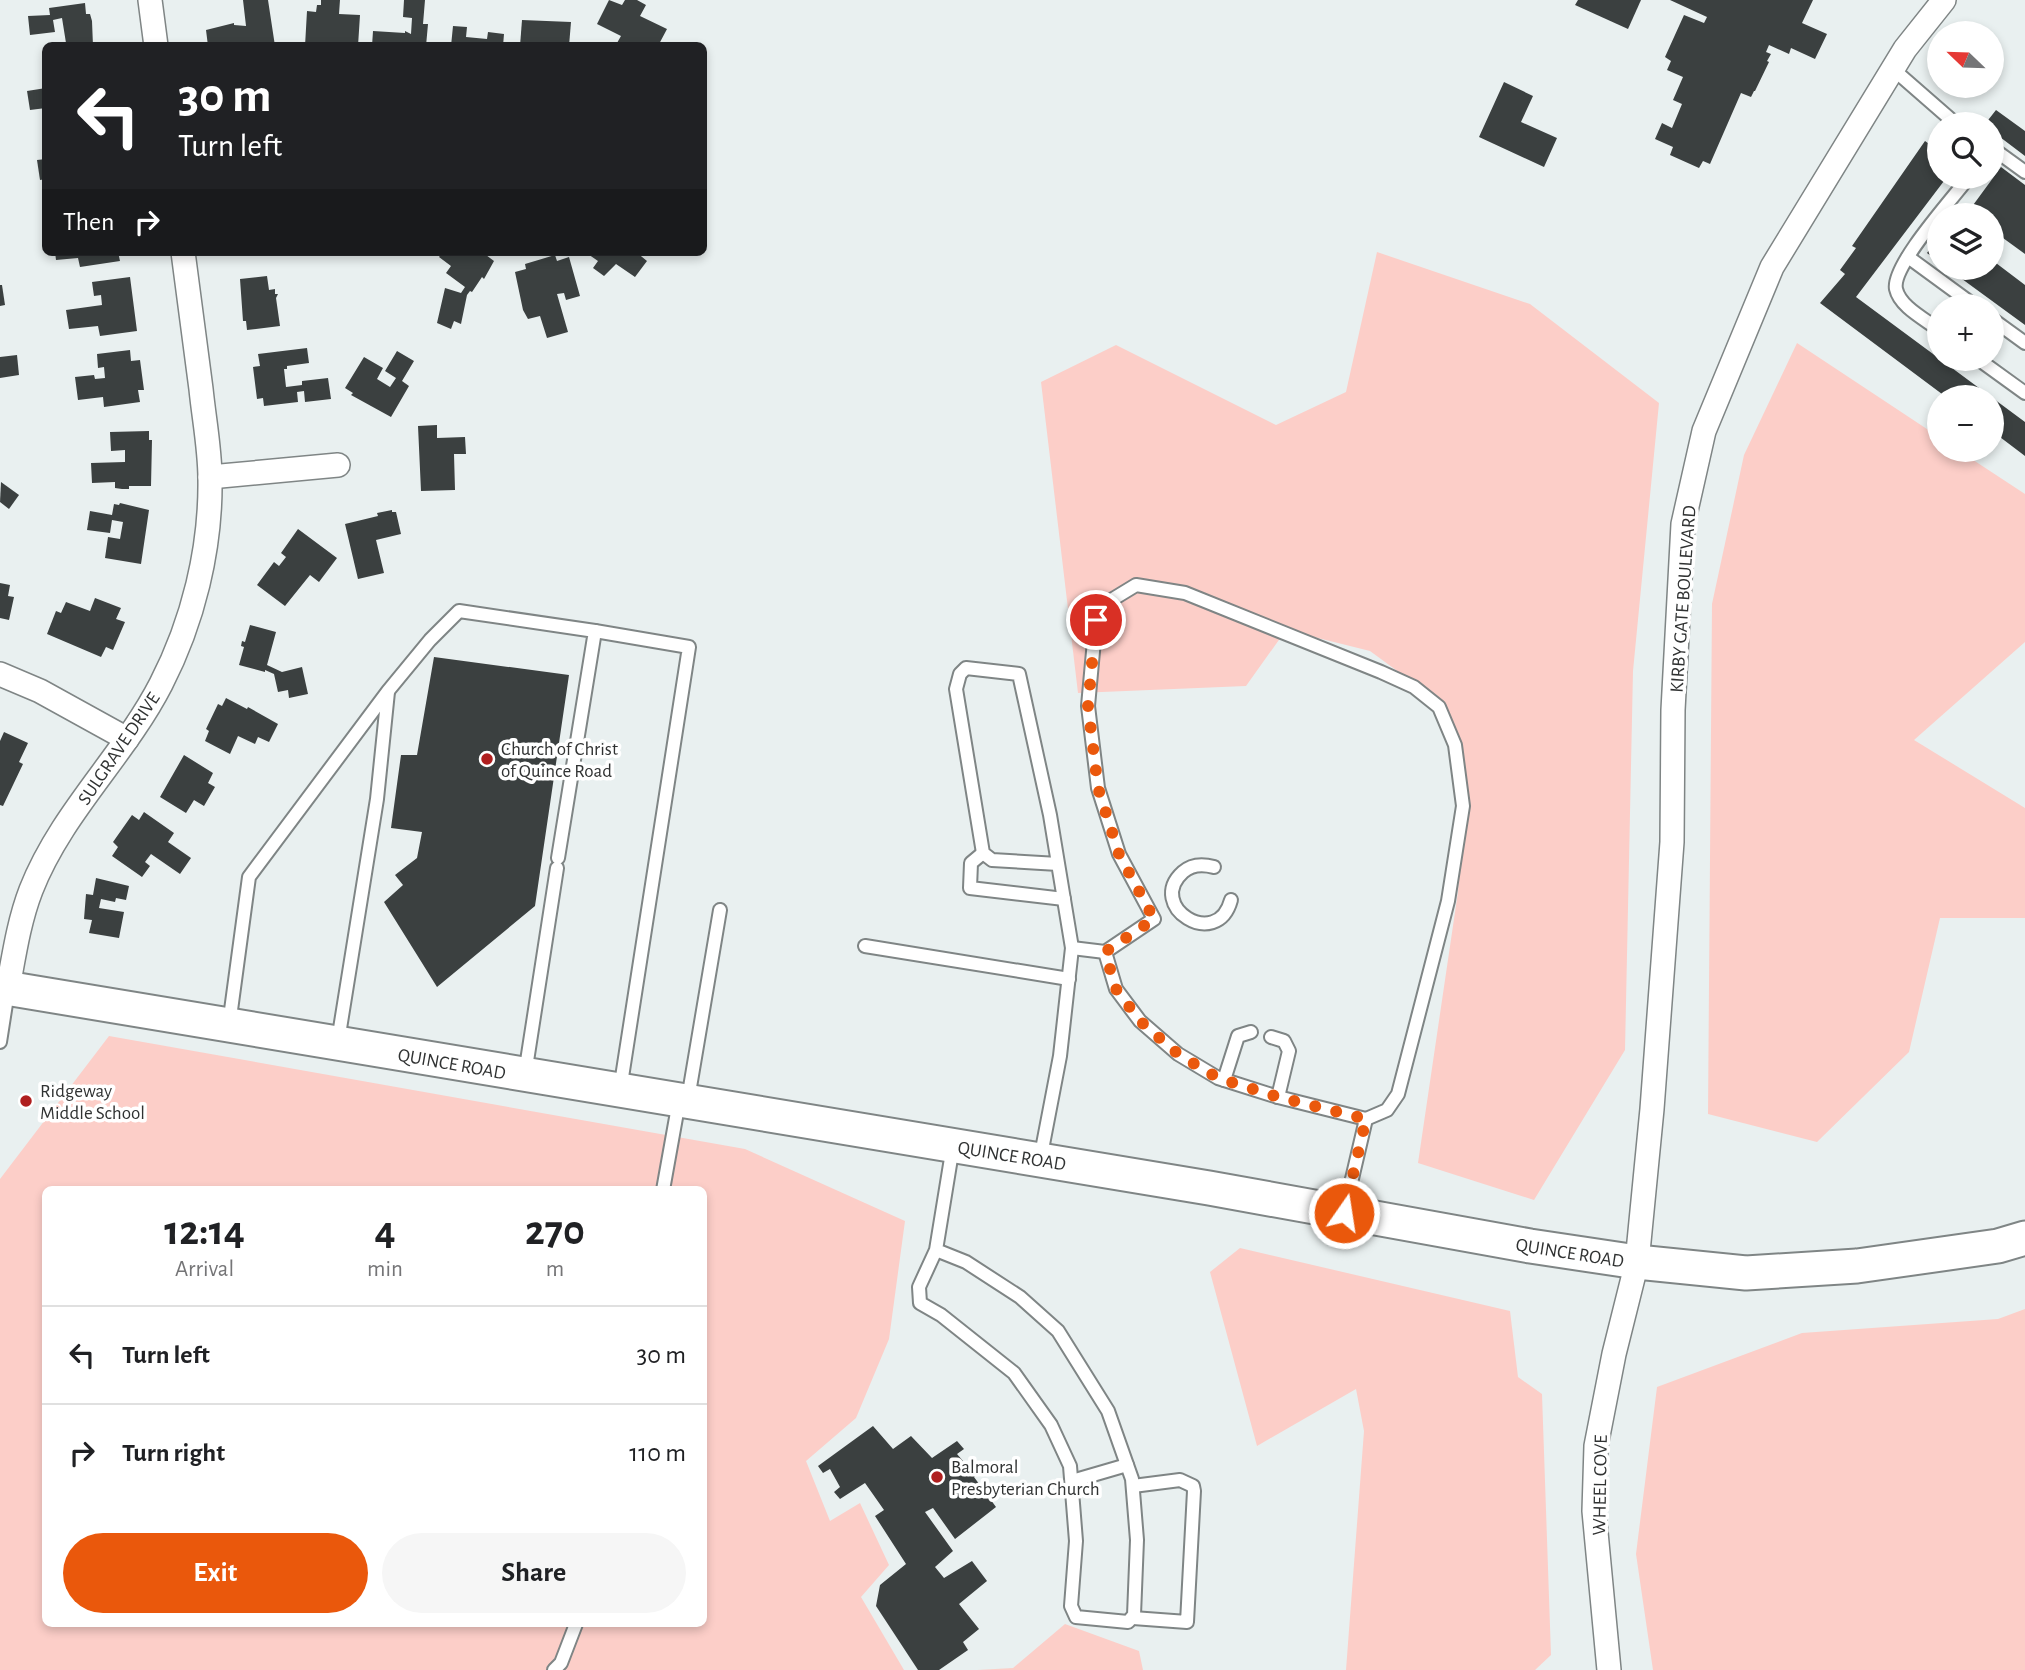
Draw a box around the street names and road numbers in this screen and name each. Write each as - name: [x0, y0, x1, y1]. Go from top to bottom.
- street label: KIRBY GATE BOULEVARD: [1667, 505, 1700, 693]
- street label: SULGRAVE DRIVE: [75, 689, 164, 808]
- street label: QUINCE ROAD: [396, 1046, 507, 1083]
- street label: QUINCE ROAD: [956, 1139, 1067, 1174]
- street label: QUINCE ROAD: [1514, 1236, 1625, 1271]
- street label: WHEEL COVE: [1590, 1434, 1611, 1536]

